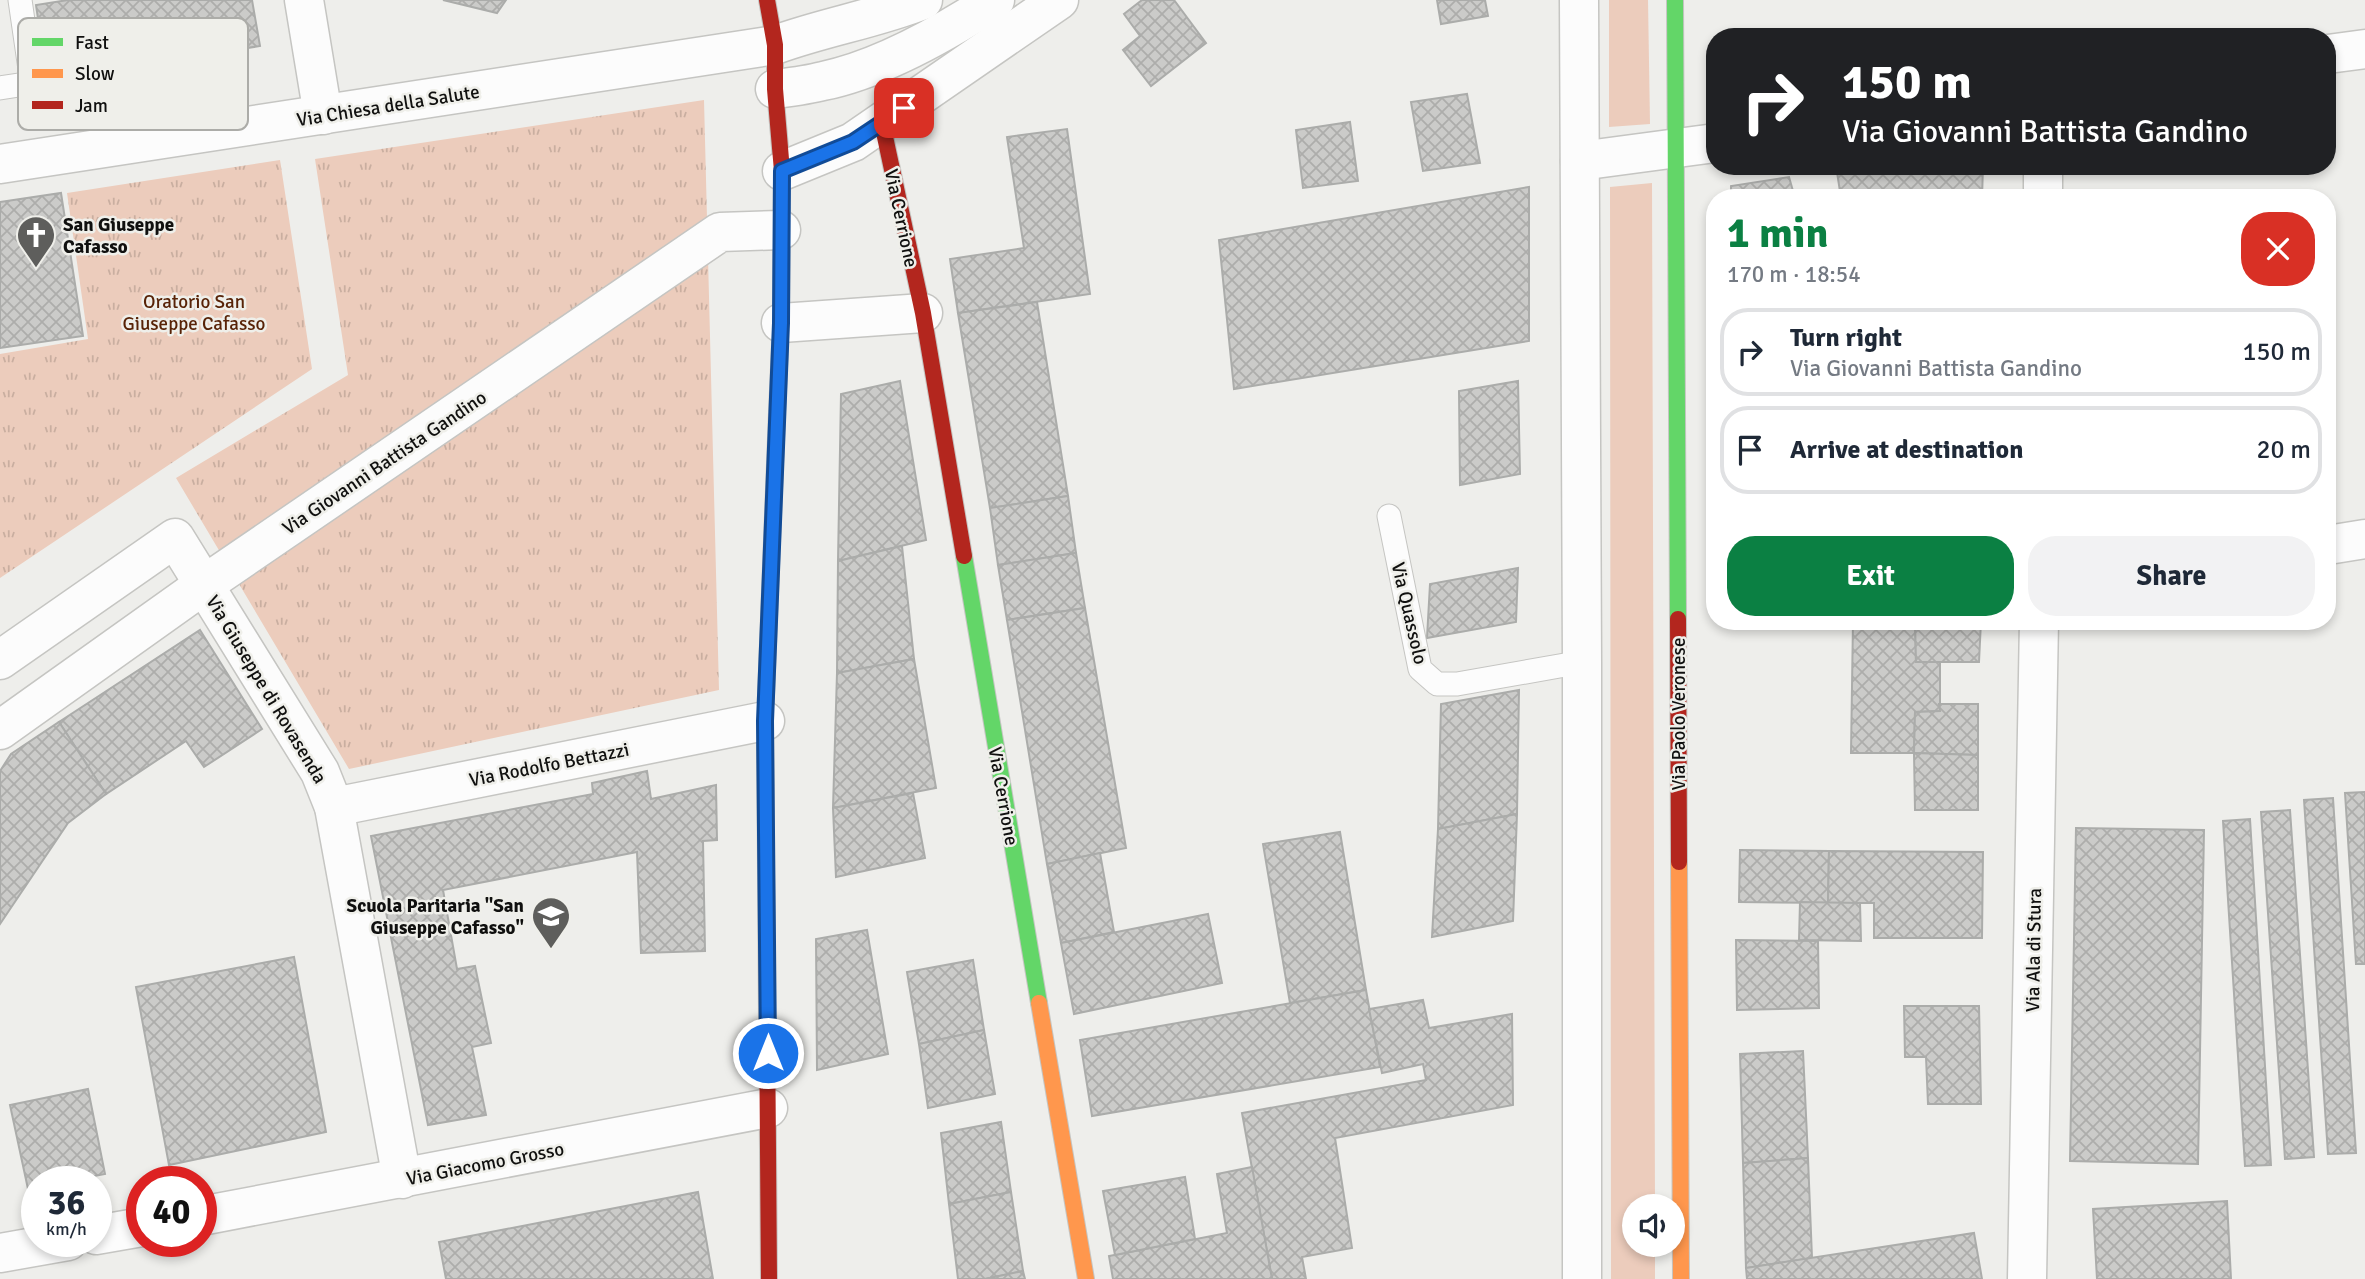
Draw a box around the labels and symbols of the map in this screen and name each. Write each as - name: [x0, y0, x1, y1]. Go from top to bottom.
- legend: [18, 18, 248, 130]
- text: Fast: [75, 31, 109, 55]
- text: Slow: [75, 62, 115, 86]
- pin: [874, 78, 934, 138]
- street label: Via Chiesa della Salute: [295, 80, 481, 132]
- text: Jam: [75, 94, 108, 118]
- street label: Via Cerrione: [879, 167, 923, 270]
- place label: San Giuseppe Cafasso: [63, 213, 174, 259]
- church icon: San Giuseppe Cafasso: [15, 214, 57, 269]
- park label: Oratorio San Giuseppe Cafasso: [123, 290, 266, 336]
- street label: Via Giovanni Battista Gandino: [278, 385, 491, 540]
- street label: Via Quassolo: [1386, 560, 1432, 667]
- street label: Via Giuseppe di Rovasenda: [200, 591, 332, 788]
- street label: Via Paolo Veronese: [1667, 638, 1691, 790]
- street label: Via Rodolfo Bettazzi: [467, 738, 631, 792]
- street label: Via Cerrione: [983, 745, 1024, 847]
- street label: Via Ala di Stura: [2021, 888, 2047, 1012]
- place label: Scuola Paritaria "San Giuseppe Cafasso": [347, 894, 524, 940]
- school or university icon: Scuola Paritaria "San Giuseppe Cafasso": [530, 895, 572, 950]
- position arrow: [731, 1016, 805, 1090]
- street label: Via Giacomo Grosso: [404, 1137, 566, 1191]
- speed limit sign: 40: [126, 1166, 217, 1257]

